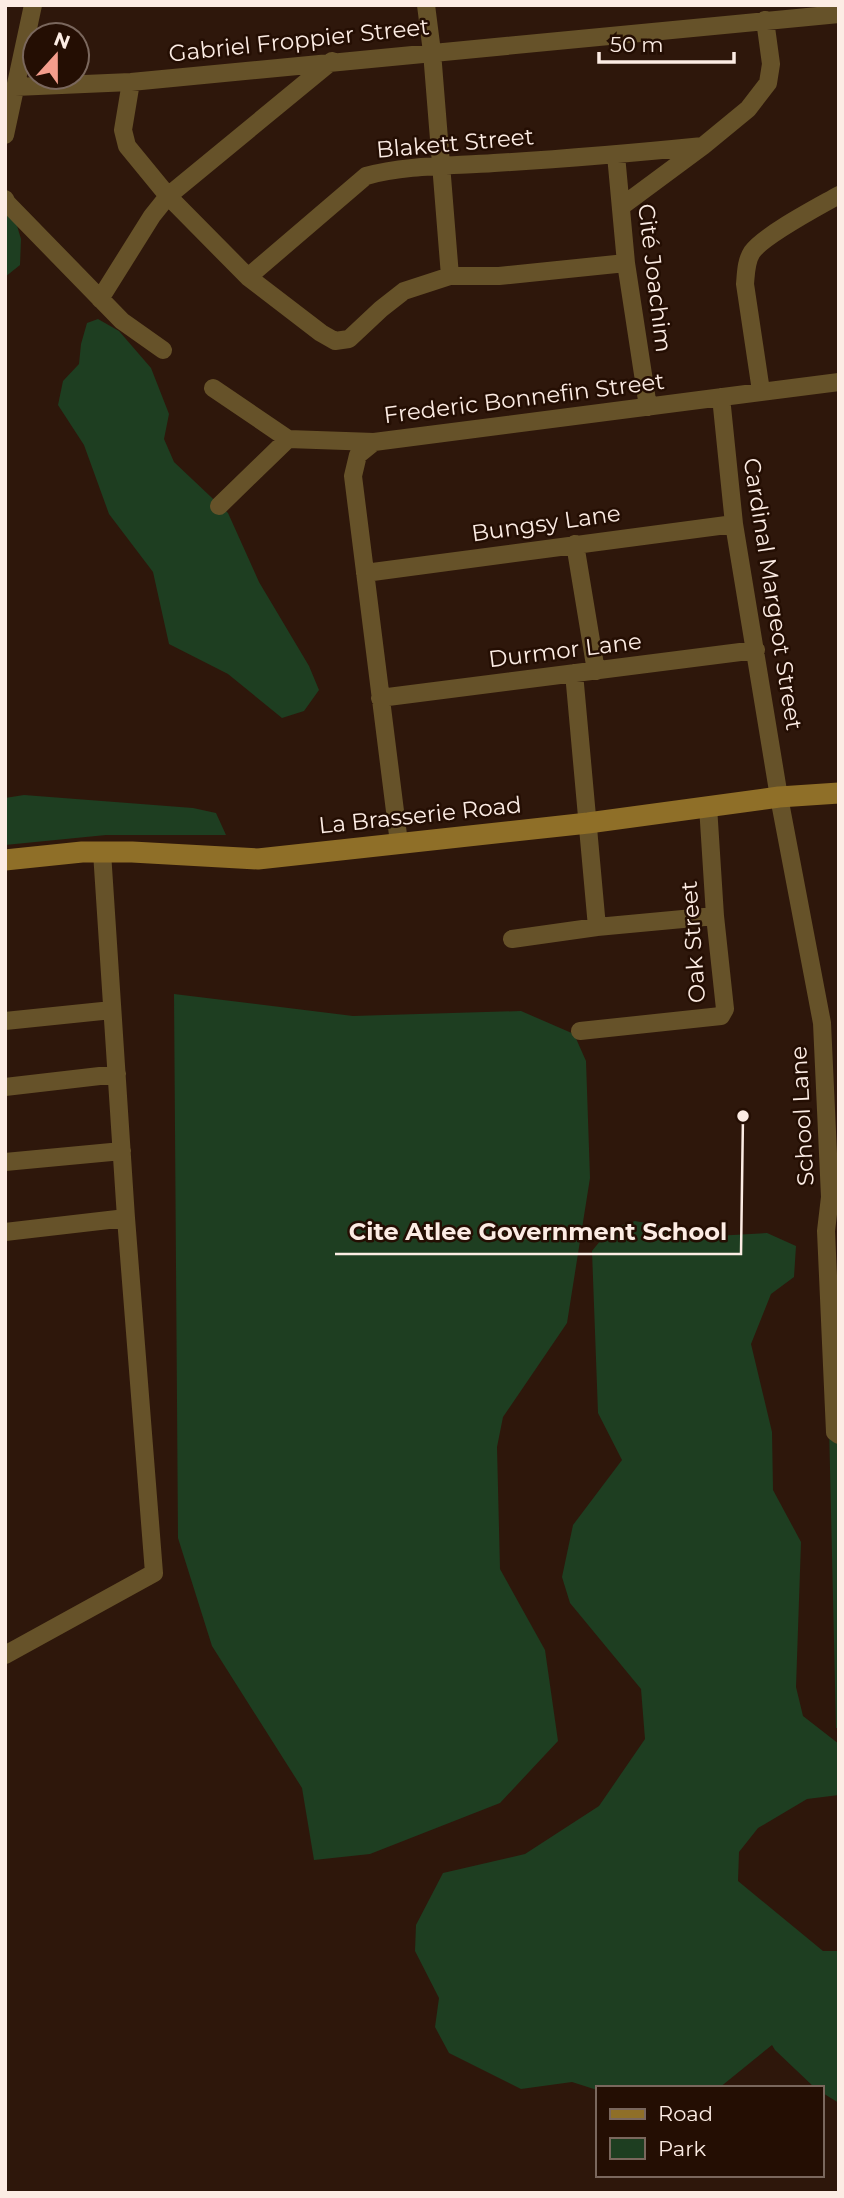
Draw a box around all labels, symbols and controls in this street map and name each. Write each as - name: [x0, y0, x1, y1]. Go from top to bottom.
- street label: Gabriel Froppier Street: [167, 12, 431, 68]
- north arrow: [21, 21, 91, 91]
- scale bar: [599, 21, 734, 65]
- text: N: [51, 27, 73, 54]
- text: 50 m: [610, 32, 664, 57]
- street label: Blakett Street: [375, 122, 535, 164]
- street label: Cité Joachim: [632, 202, 678, 354]
- street label: Frederic Bonnefin Street: [382, 367, 666, 429]
- street label: Cardinal Margeot Street: [738, 456, 808, 732]
- street label: Bungsy Lane: [470, 499, 622, 547]
- street label: Durmor Lane: [487, 627, 643, 673]
- street label: La Brasserie Road: [317, 790, 523, 840]
- street label: Oak Street: [675, 880, 711, 1004]
- street label: School Lane: [784, 1045, 820, 1187]
- callout: Cite Atlee Government School: [335, 1209, 741, 1254]
- text: Cite Atlee Government School: [349, 1217, 727, 1246]
- legend: [596, 2086, 823, 2177]
- text: Road: [658, 2101, 713, 2126]
- text: Park: [658, 2136, 706, 2161]

